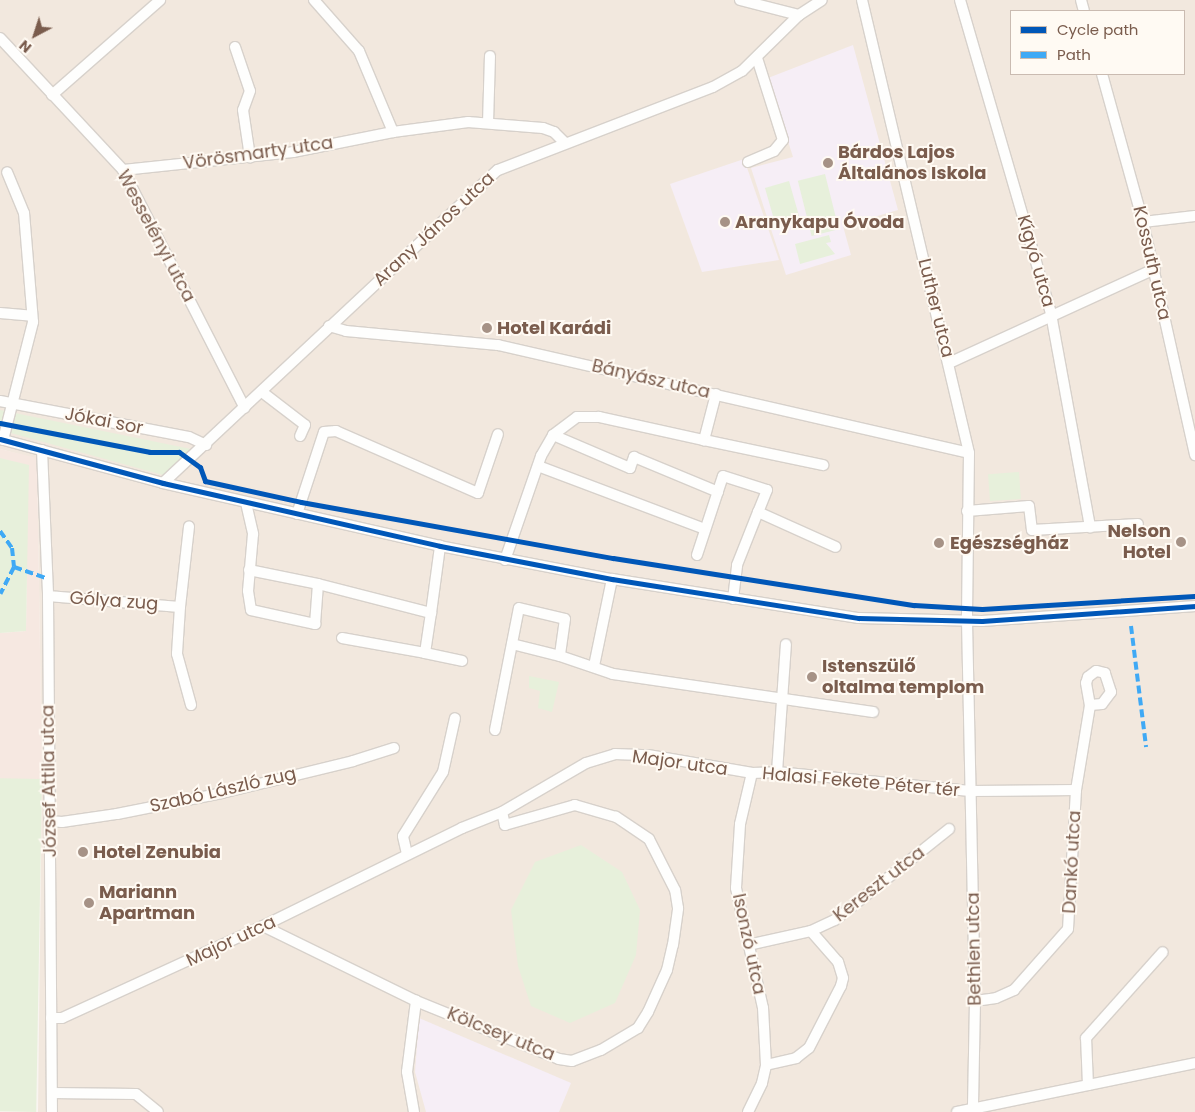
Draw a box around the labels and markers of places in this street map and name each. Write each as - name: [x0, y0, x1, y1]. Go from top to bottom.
- place label: Bárdos Lajos Általános Iskola: [838, 142, 987, 184]
- marker: Bárdos Lajos Általános Iskola: [822, 157, 834, 169]
- place label: Aranykapu Óvoda: [735, 211, 905, 233]
- marker: Aranykapu Óvoda: [719, 216, 731, 228]
- place label: Hotel Karádi: [497, 317, 611, 339]
- marker: Hotel Karádi: [481, 322, 493, 334]
- place label: Nelson Hotel: [1107, 521, 1171, 564]
- place label: Egészségház: [950, 532, 1069, 554]
- marker: Egészségház: [932, 536, 946, 550]
- marker: Nelson Hotel: [1175, 536, 1187, 548]
- place label: Istenszülő oltalma templom: [822, 656, 984, 699]
- marker: Istenszülő oltalma templom: [806, 671, 818, 683]
- place label: Hotel Zenubia: [93, 841, 221, 863]
- marker: Hotel Zenubia: [77, 846, 89, 858]
- place label: Mariann Apartman: [99, 882, 195, 924]
- marker: Mariann Apartman: [83, 897, 95, 909]

